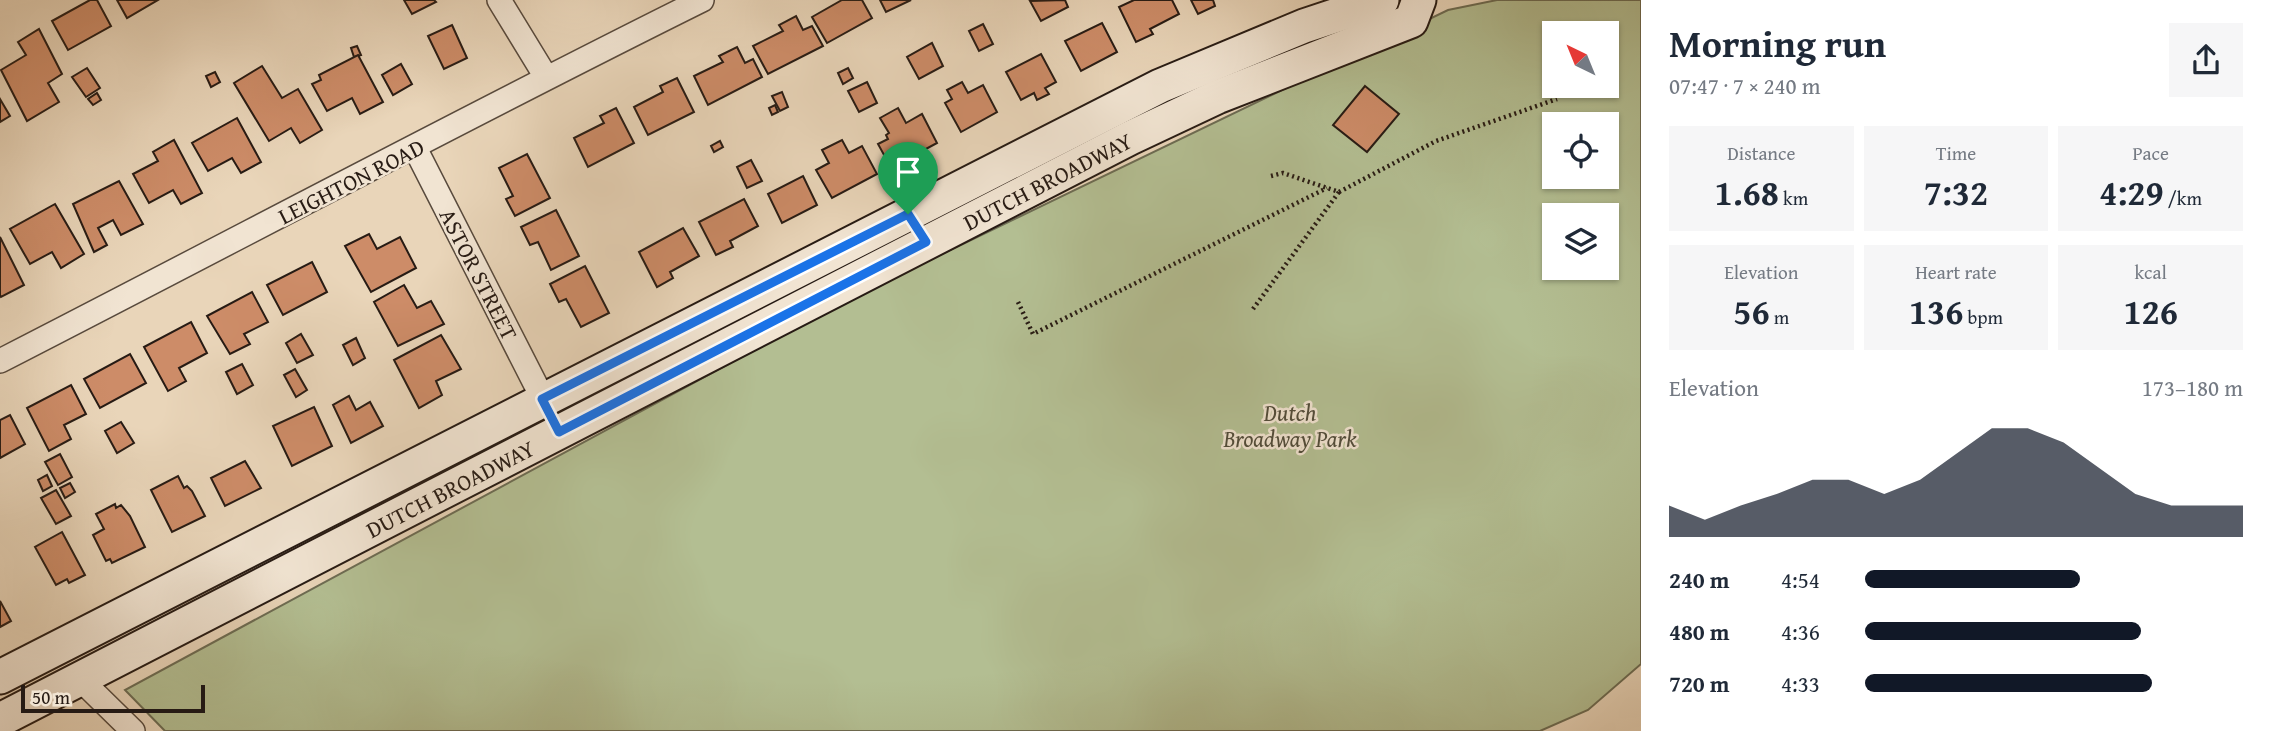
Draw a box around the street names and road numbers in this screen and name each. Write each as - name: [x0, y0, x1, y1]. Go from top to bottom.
- street label: DUTCH BROADWAY: [957, 123, 1138, 238]
- street label: LEIGHTON ROAD: [272, 130, 430, 232]
- street label: ASTOR STREET: [432, 202, 526, 346]
- street label: DUTCH BROADWAY: [360, 431, 540, 546]

